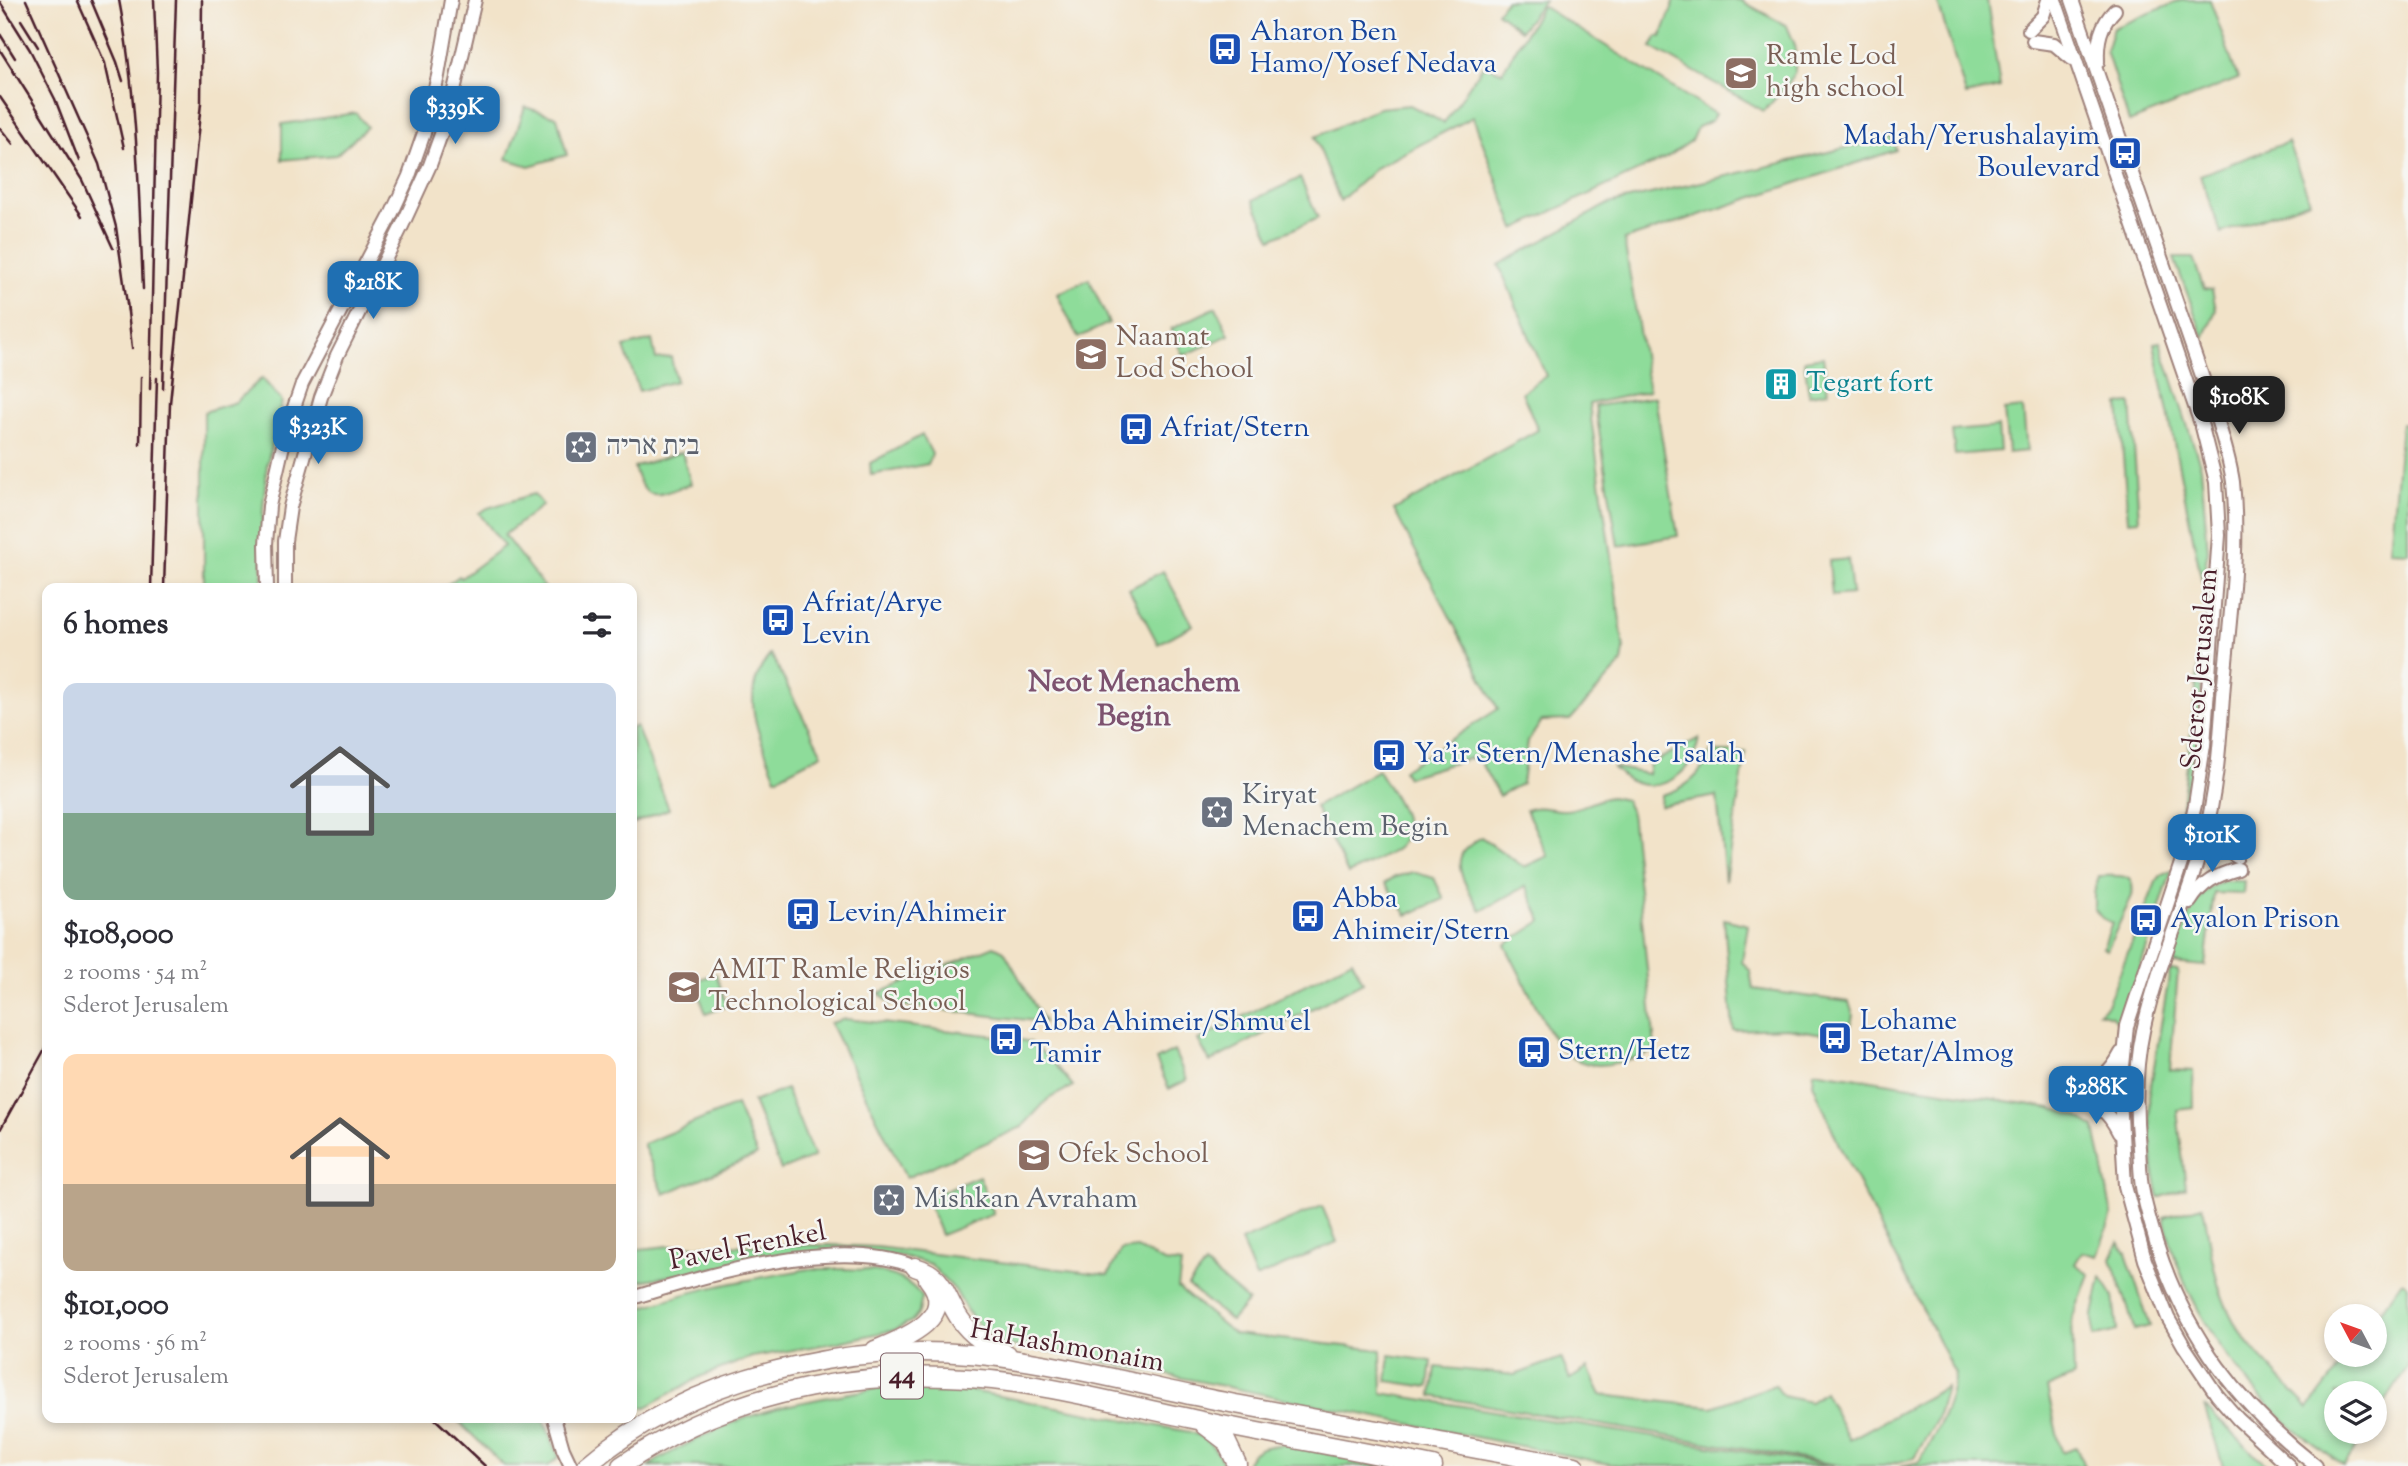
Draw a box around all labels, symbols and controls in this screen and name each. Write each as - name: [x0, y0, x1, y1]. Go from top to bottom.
- place label: Aharon Ben Hamo/Yosef Nedava: [1250, 13, 1497, 85]
- bus stop icon: Aharon Ben Hamo/Yosef Nedava: [1206, 30, 1244, 68]
- place label: Ramle Lod high school: [1766, 37, 1904, 109]
- school or university icon: Ramle Lod high school: [1722, 54, 1760, 92]
- pin: $339K: [406, 86, 504, 146]
- text: $339K: [426, 92, 484, 125]
- place label: Madah/Yerushalayim Boulevard: [1843, 117, 2100, 189]
- bus stop icon: Madah/Yerushalayim Boulevard: [2106, 134, 2144, 172]
- pin: $218K: [324, 262, 422, 321]
- text: $218K: [344, 267, 403, 300]
- place label: Naamat Lod School: [1116, 318, 1254, 390]
- school or university icon: Naamat Lod School: [1072, 335, 1110, 373]
- place label: Tegart fort: [1806, 364, 1933, 404]
- building icon: Tegart fort: [1762, 365, 1800, 403]
- pin: $108K: [2190, 376, 2288, 436]
- text: $108K: [2209, 382, 2269, 415]
- pin: $323K: [269, 406, 367, 466]
- place label: Afriat/Stern: [1160, 409, 1310, 449]
- bus stop icon: Afriat/Stern: [1117, 410, 1155, 448]
- text: $323K: [289, 412, 347, 445]
- place label: בית אריה: [606, 427, 700, 467]
- synagogue icon: בית אריה: [562, 428, 600, 466]
- street label: Sderot Jerusalem: [2172, 567, 2230, 771]
- place label: Afriat/Arye Levin: [802, 584, 943, 656]
- bus stop icon: Afriat/Arye Levin: [759, 601, 797, 639]
- text: 6 homes: [63, 604, 168, 647]
- icon: filters: [578, 606, 616, 644]
- district label: Neot Menachem Begin: [1028, 662, 1240, 739]
- icon: home: [277, 728, 403, 854]
- place label: Ya'ir Stern/Menashe Tsalah: [1414, 735, 1745, 775]
- bus stop icon: Ya'ir Stern/Menashe Tsalah: [1370, 736, 1408, 774]
- place label: Kiryat Menachem Begin: [1242, 776, 1449, 848]
- synagogue icon: Kiryat Menachem Begin: [1198, 793, 1236, 831]
- pin: $101K: [2163, 814, 2261, 874]
- text: $101K: [2184, 820, 2240, 853]
- place label: Abba Ahimeir/Stern: [1332, 880, 1510, 952]
- place label: Levin/Ahimeir: [828, 894, 1007, 934]
- bus stop icon: Levin/Ahimeir: [784, 895, 822, 933]
- bus stop icon: Abba Ahimeir/Stern: [1289, 897, 1327, 935]
- place label: Ayalon Prison: [2170, 900, 2340, 940]
- bus stop icon: Ayalon Prison: [2127, 901, 2165, 939]
- text: $108,000: [63, 914, 174, 957]
- place label: AMIT Ramle Religios Technological School: [708, 951, 970, 1023]
- text: 2 rooms · 54 m²: [63, 957, 207, 990]
- school or university icon: AMIT Ramle Religios Technological School: [665, 968, 703, 1006]
- text: Sderot Jerusalem: [63, 990, 229, 1023]
- place label: Lohame Betar/Almog: [1860, 1002, 2014, 1074]
- place label: Abba Ahimeir/Shmu'el Tamir: [1030, 1003, 1311, 1075]
- bus stop icon: Lohame Betar/Almog: [1816, 1019, 1854, 1057]
- bus stop icon: Abba Ahimeir/Shmu'el Tamir: [987, 1020, 1025, 1058]
- place label: Stern/Hetz: [1558, 1032, 1690, 1072]
- bus stop icon: Stern/Hetz: [1515, 1033, 1553, 1071]
- pin: $288K: [2047, 1066, 2145, 1126]
- text: $288K: [2065, 1072, 2127, 1105]
- icon: home: [277, 1099, 403, 1225]
- place label: Ofek School: [1058, 1135, 1209, 1175]
- school or university icon: Ofek School: [1015, 1136, 1053, 1174]
- place label: Mishkan Avraham: [914, 1180, 1138, 1220]
- synagogue icon: Mishkan Avraham: [870, 1181, 908, 1219]
- street label: Pavel Frenkel: [666, 1212, 830, 1282]
- text: $101,000: [63, 1285, 169, 1328]
- north arrow: [2324, 1304, 2387, 1367]
- map controls: [2324, 1304, 2387, 1444]
- street label: HaHashmonaim: [967, 1310, 1167, 1384]
- text: 2 rooms · 56 m²: [63, 1328, 207, 1361]
- road number: 44: [881, 1354, 923, 1399]
- text: Sderot Jerusalem: [63, 1361, 229, 1394]
- button: layers: [2324, 1381, 2387, 1444]

